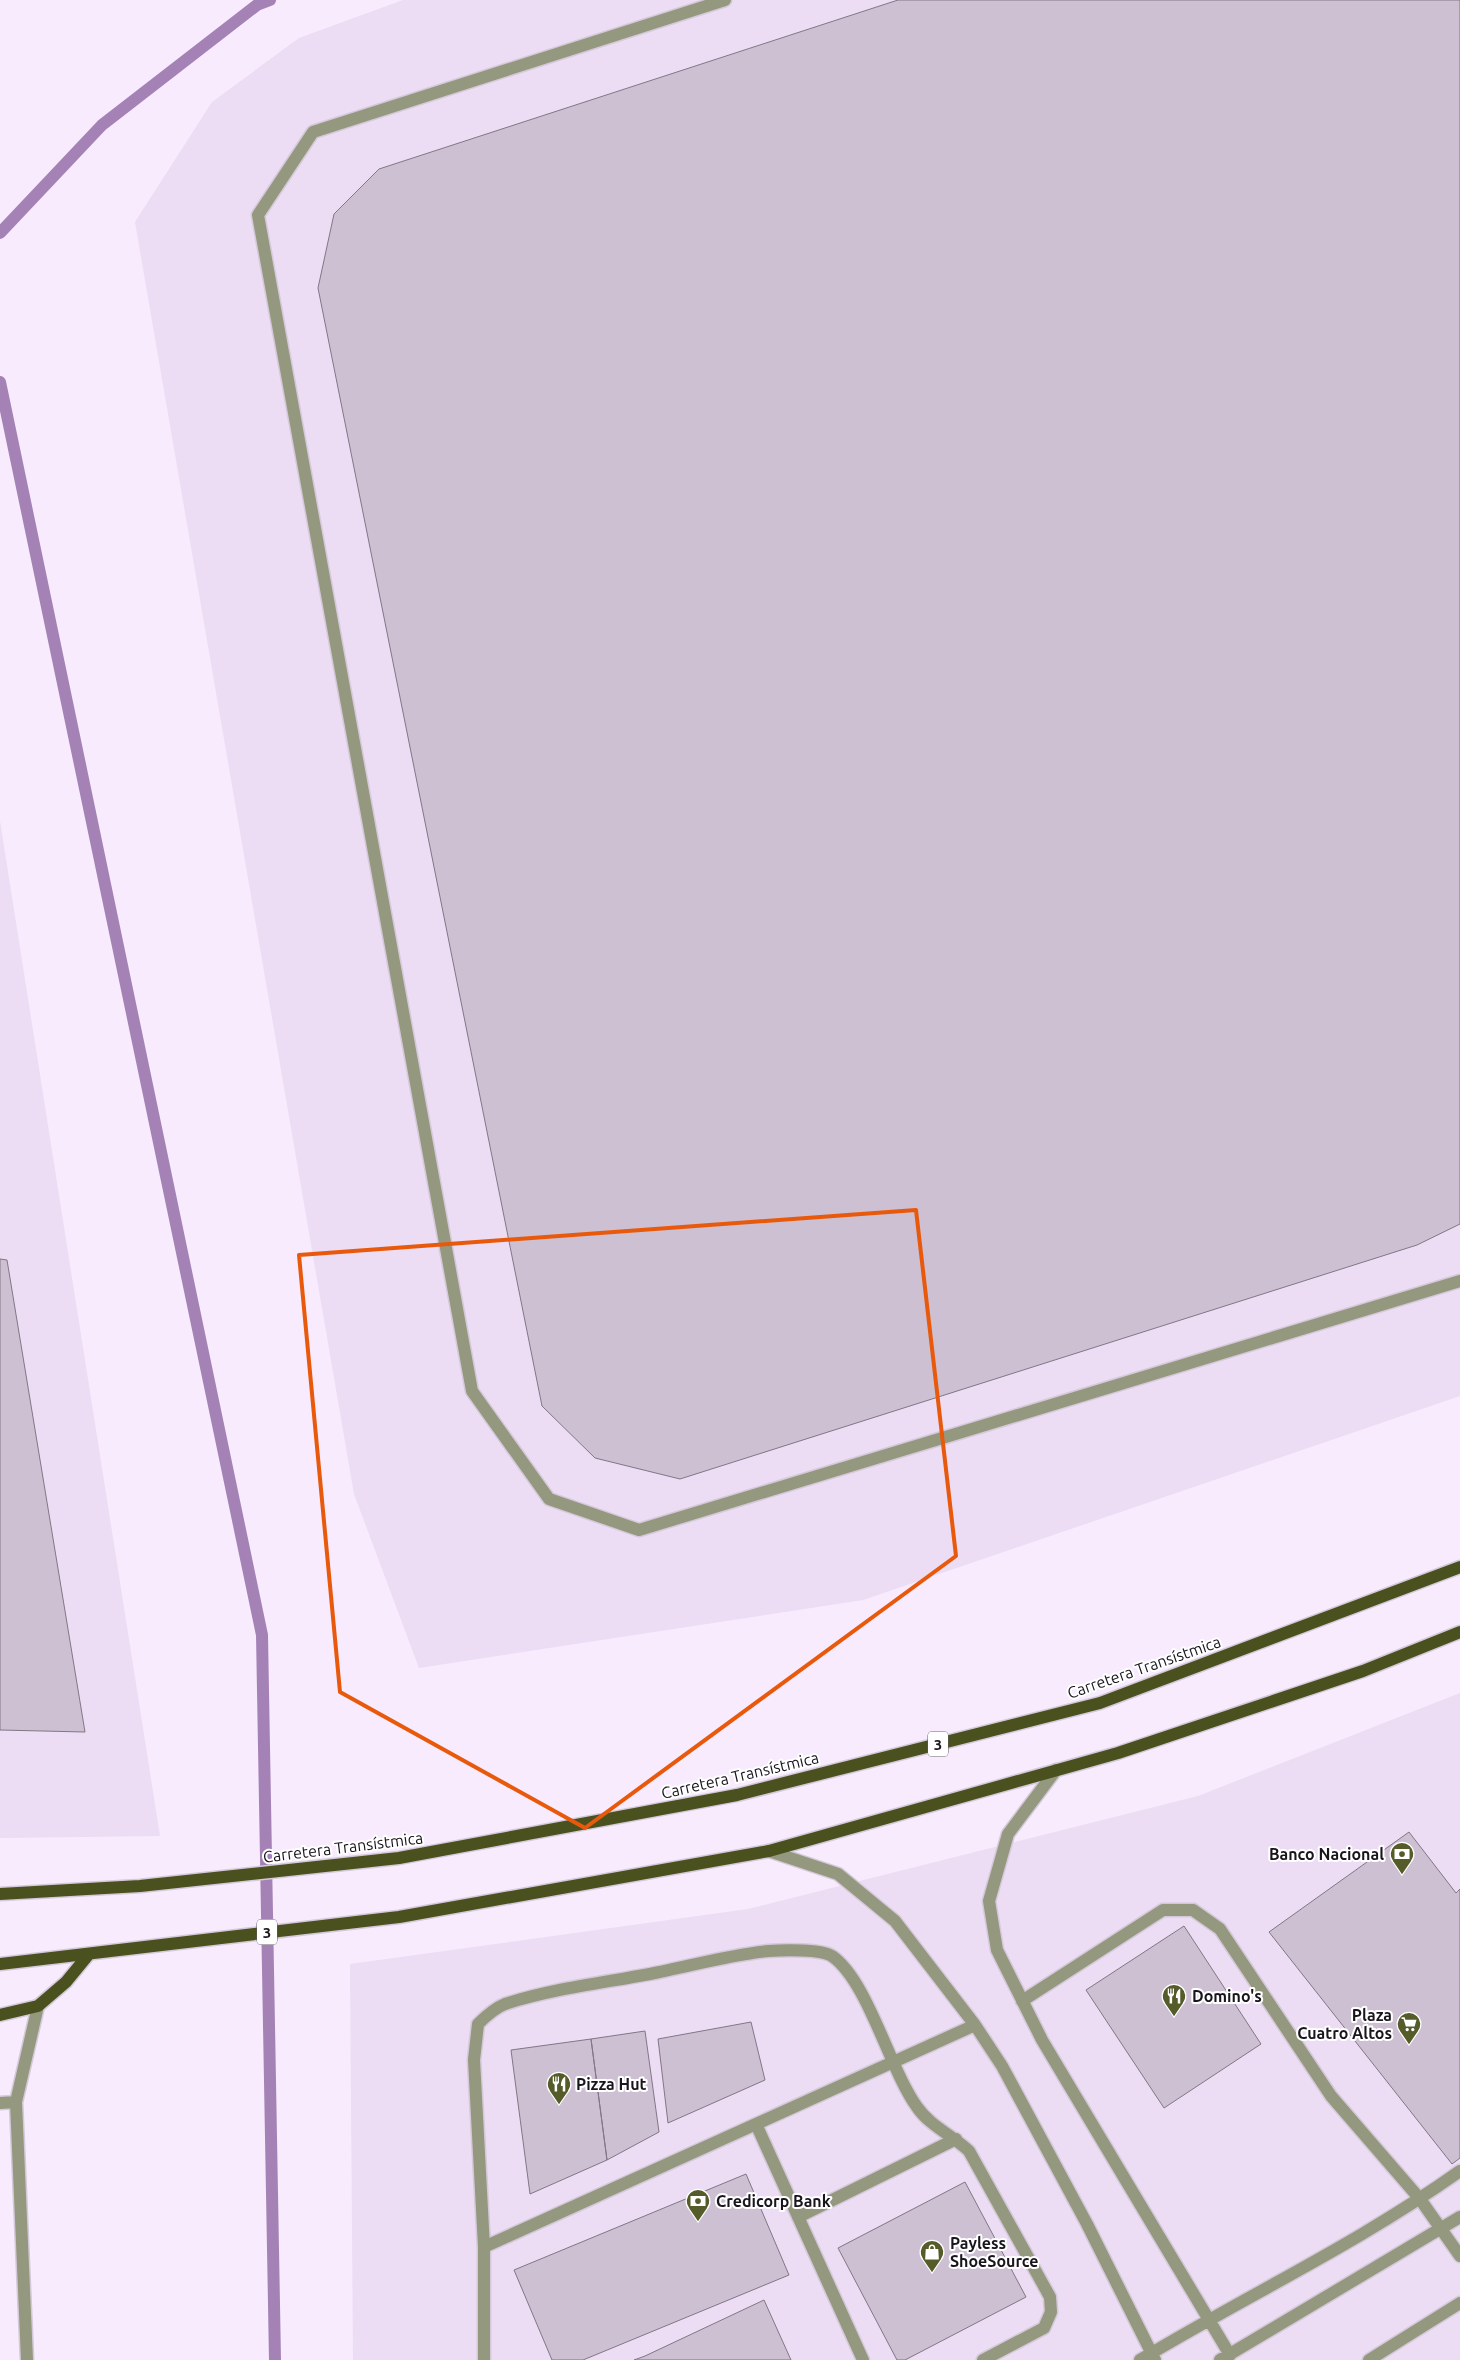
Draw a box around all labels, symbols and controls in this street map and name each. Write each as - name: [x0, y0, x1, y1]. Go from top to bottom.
- street label: Carretera Transístmica: [1065, 1632, 1223, 1702]
- road number: 3: [928, 1732, 948, 1756]
- street label: Carretera Transístmica: [659, 1748, 821, 1802]
- street label: Carretera Transístmica: [262, 1828, 424, 1866]
- bank icon: Banco Nacional: [1389, 1841, 1415, 1875]
- place label: Banco Nacional: [1269, 1845, 1384, 1863]
- road number: 3: [257, 1920, 277, 1944]
- restaurant icon: Domino's: [1161, 1983, 1187, 2017]
- place label: Domino's: [1192, 1987, 1262, 2005]
- place label: Plaza Cuatro Altos: [1297, 2006, 1392, 2042]
- supermarket icon: Plaza Cuatro Altos: [1396, 2011, 1422, 2045]
- restaurant icon: Pizza Hut: [546, 2071, 572, 2105]
- place label: Pizza Hut: [576, 2075, 647, 2093]
- bank icon: Credicorp Bank: [685, 2188, 711, 2222]
- place label: Credicorp Bank: [716, 2192, 831, 2210]
- place label: Payless ShoeSource: [950, 2234, 1039, 2270]
- shop icon: Payless ShoeSource: [919, 2239, 945, 2273]

